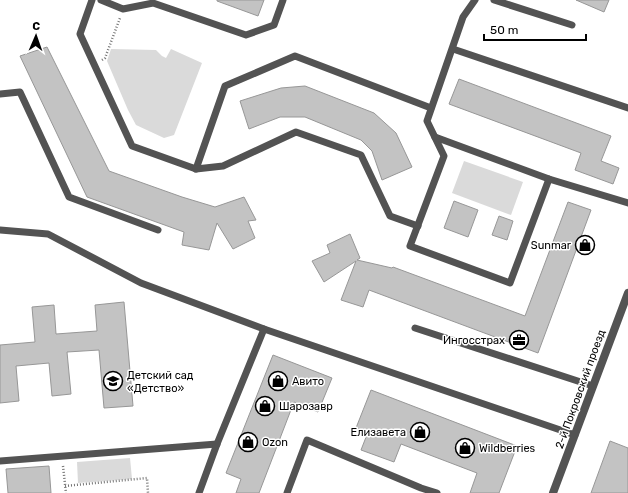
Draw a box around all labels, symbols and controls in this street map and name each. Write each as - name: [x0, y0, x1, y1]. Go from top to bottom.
- north arrow: [16, 16, 56, 56]
- scale bar: [484, 16, 586, 42]
- text: С: [32, 20, 41, 33]
- text: 50 m: [490, 23, 518, 37]
- shop icon: Sunmar: [574, 234, 596, 256]
- place label: Sunmar: [531, 239, 572, 252]
- street label: 2-й Покровский проезд: [553, 327, 608, 451]
- office icon: Ингосстрах: [508, 329, 530, 351]
- place label: Ингосстрах: [443, 334, 505, 347]
- place label: Детский сад «Детство»: [127, 369, 194, 395]
- school or university icon: Детский сад «Детство»: [102, 370, 124, 392]
- shop icon: Авито: [267, 370, 289, 392]
- place label: Авито: [292, 375, 324, 388]
- shop icon: Шарозавр: [254, 395, 276, 417]
- place label: Шарозавр: [279, 400, 333, 413]
- shop icon: Елизавета: [409, 421, 431, 443]
- place label: Елизавета: [351, 426, 406, 439]
- shop icon: Ozon: [237, 431, 259, 453]
- place label: Ozon: [262, 436, 288, 449]
- shop icon: Wildberries: [454, 437, 476, 459]
- place label: Wildberries: [479, 442, 536, 455]

